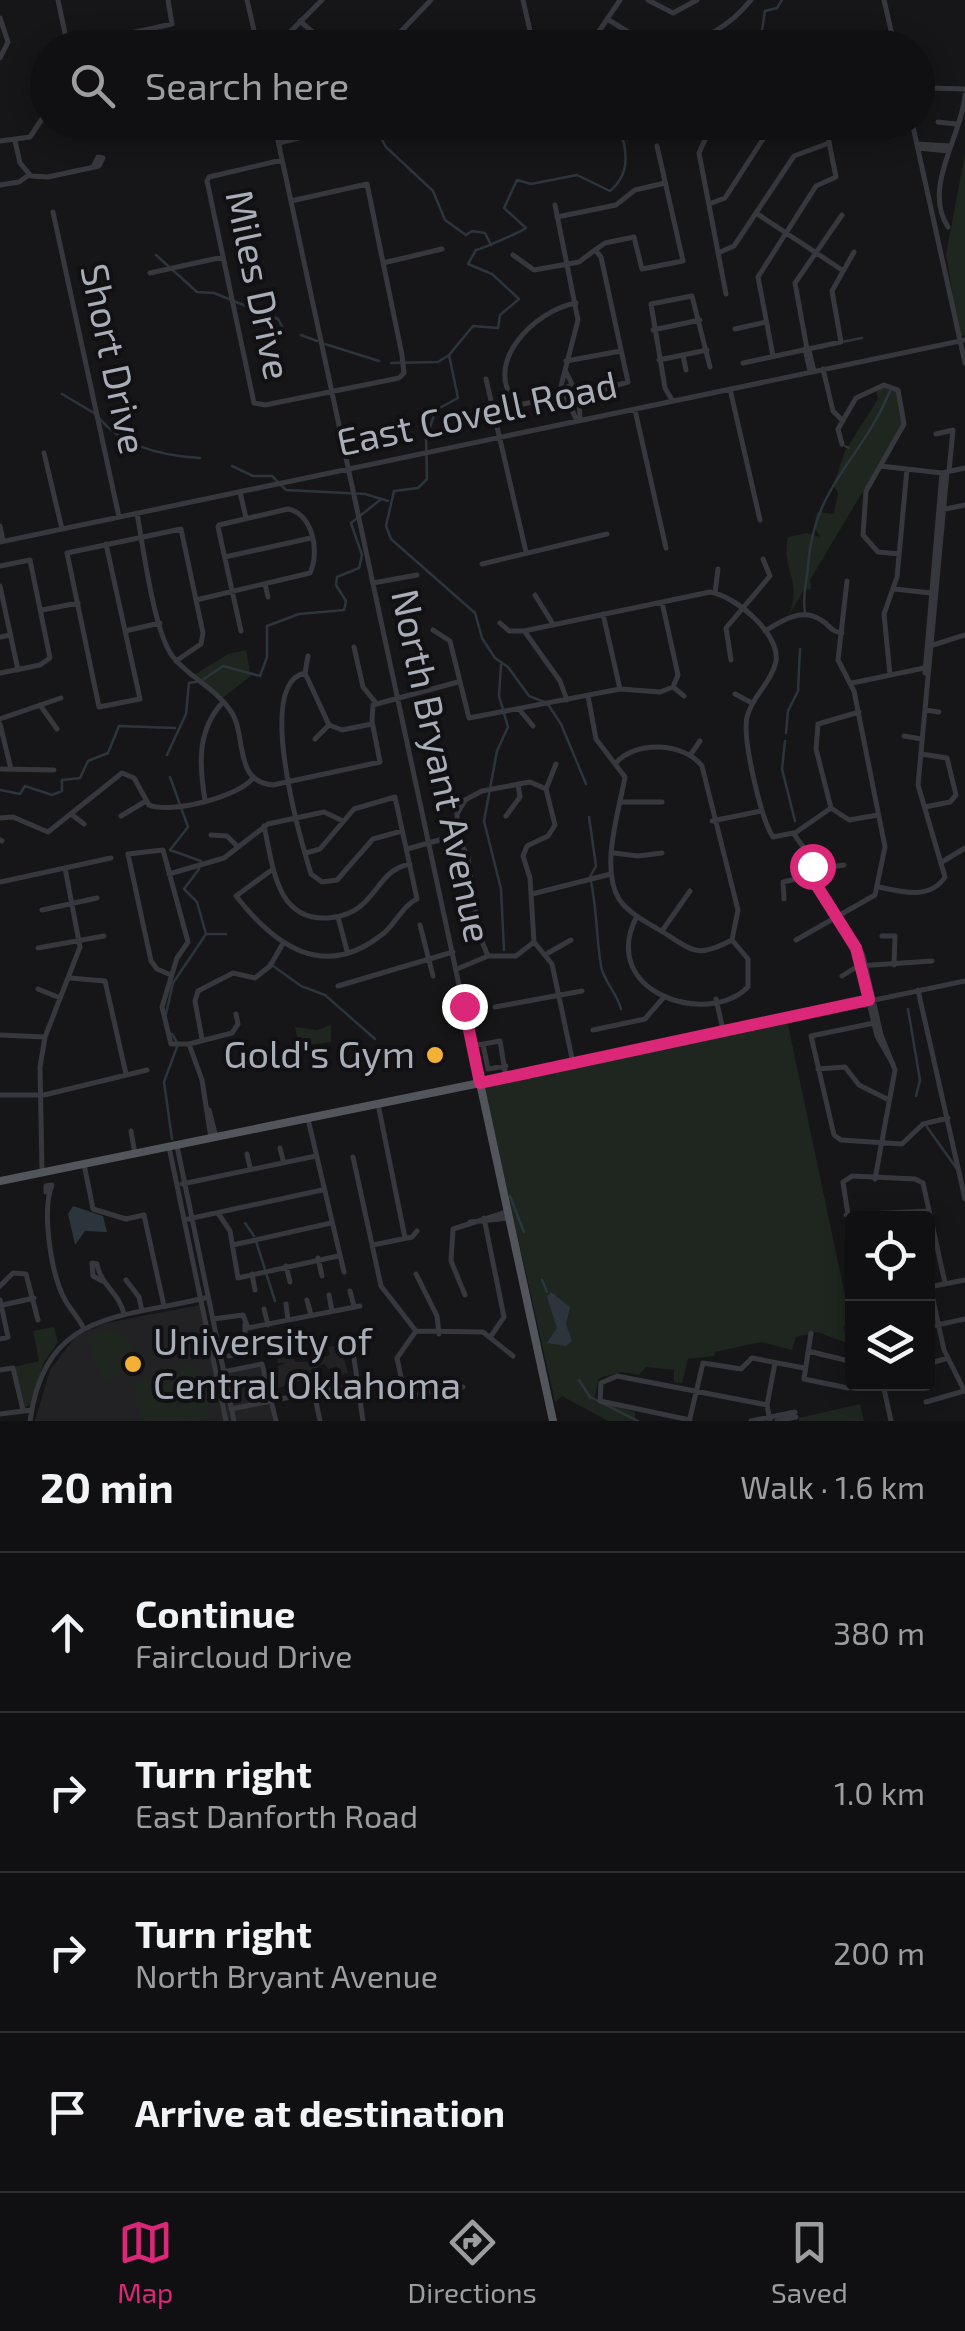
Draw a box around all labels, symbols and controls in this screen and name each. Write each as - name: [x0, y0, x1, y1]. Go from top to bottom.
- search box: [30, 30, 935, 140]
- icon: search: [65, 58, 120, 113]
- text: Search here: [145, 62, 349, 108]
- street label: Miles Drive: [217, 186, 302, 383]
- street label: Short Drive: [72, 259, 158, 458]
- street label: East Covell Road: [332, 360, 621, 464]
- street label: North Bryant Avenue: [383, 585, 503, 946]
- route start: [790, 844, 836, 890]
- route end: [442, 984, 488, 1030]
- place label: Gold's Gym: [224, 1030, 415, 1076]
- marker: Gold's Gym: [424, 1044, 446, 1066]
- map controls: [845, 1211, 935, 1391]
- button: locate: [845, 1211, 935, 1301]
- button: layers: [845, 1301, 935, 1391]
- place label: University of Central Oklahoma: [153, 1317, 461, 1407]
- marker: University of Central Oklahoma: [122, 1353, 144, 1375]
- text: 20 min: [40, 1461, 174, 1511]
- text: Walk · 1.6 km: [740, 1467, 925, 1505]
- text: Continue: [135, 1590, 295, 1636]
- icon: ahead: [40, 1605, 95, 1660]
- text: 380 m: [833, 1613, 925, 1651]
- text: Faircloud Drive: [135, 1636, 352, 1674]
- text: Turn right: [135, 1750, 312, 1796]
- icon: right: [40, 1765, 95, 1820]
- text: 1.0 km: [834, 1773, 925, 1811]
- text: East Danforth Road: [135, 1796, 418, 1834]
- text: Turn right: [135, 1910, 312, 1956]
- icon: right: [40, 1925, 95, 1980]
- text: 200 m: [833, 1933, 925, 1971]
- text: North Bryant Avenue: [135, 1956, 438, 1994]
- icon: arrive: [40, 2085, 95, 2140]
- text: Arrive at destination: [135, 2089, 505, 2135]
- tab: Map: [117, 2215, 173, 2309]
- tab: Directions: [408, 2215, 537, 2309]
- tab: Saved: [771, 2215, 848, 2309]

